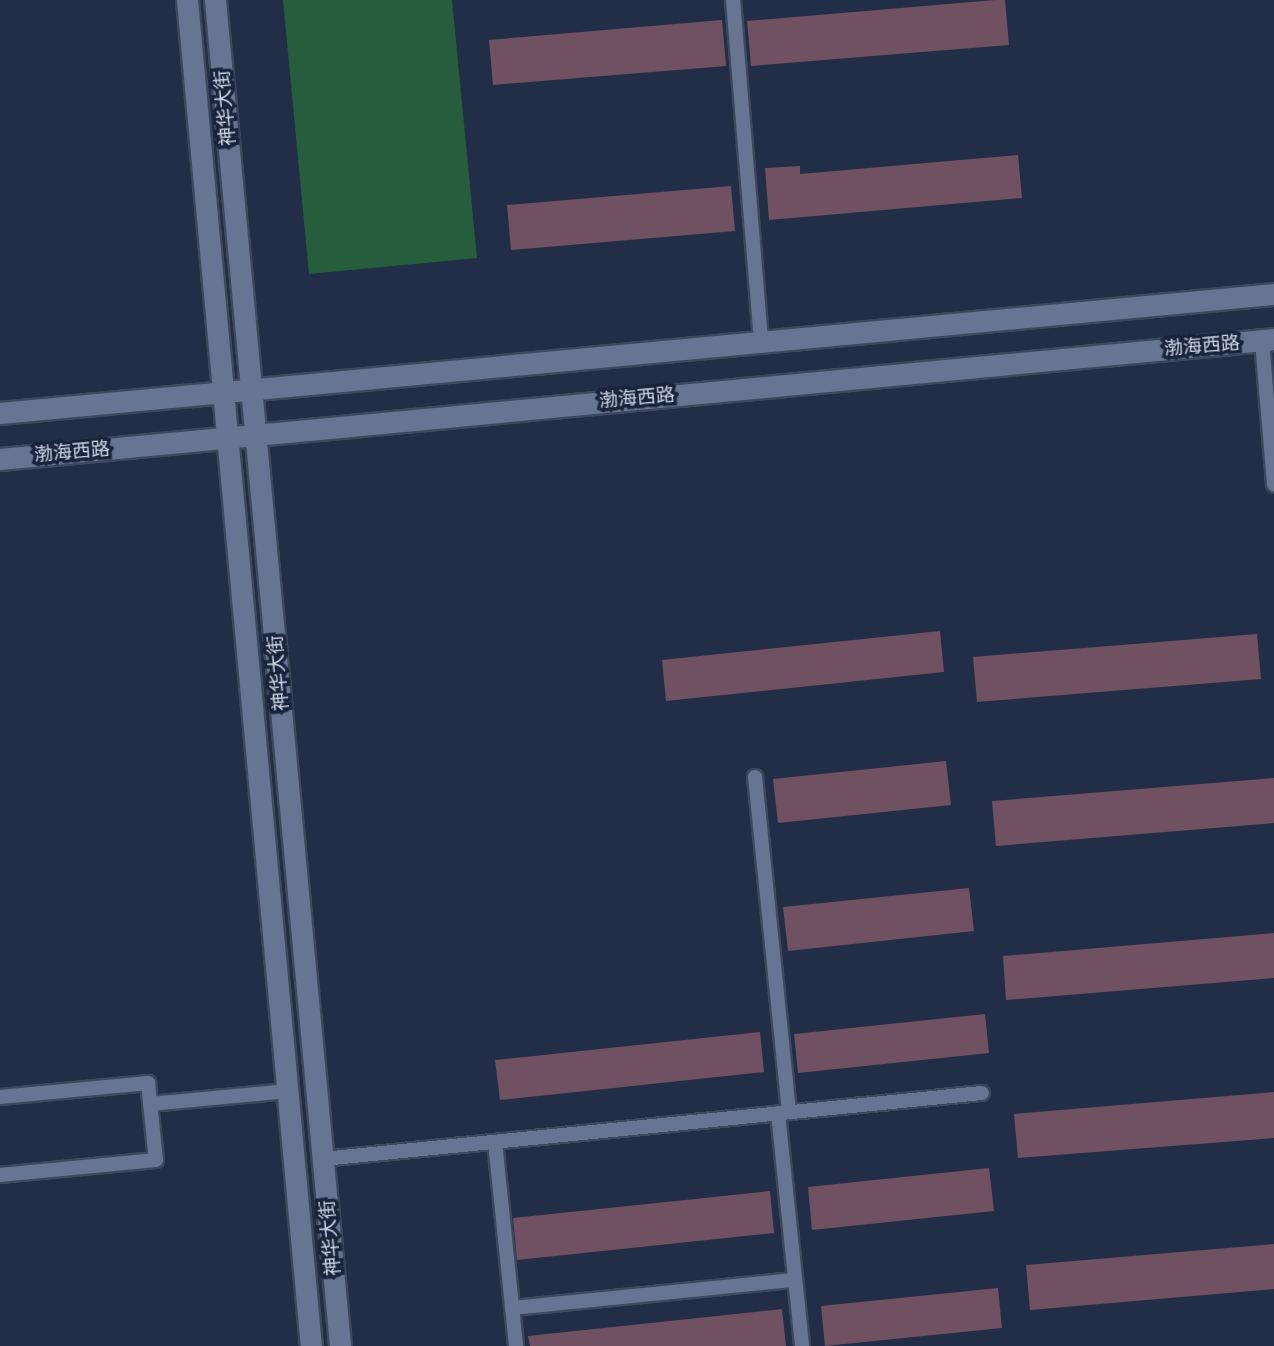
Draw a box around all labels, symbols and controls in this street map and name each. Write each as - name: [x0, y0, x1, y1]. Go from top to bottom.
- street label: 神华大街: [210, 69, 240, 147]
- street label: 渤海西路: [1163, 331, 1241, 361]
- street label: 渤海西路: [598, 383, 676, 413]
- street label: 渤海西路: [33, 437, 111, 467]
- street label: 神华大街: [263, 634, 293, 712]
- street label: 神华大街: [315, 1199, 345, 1277]

